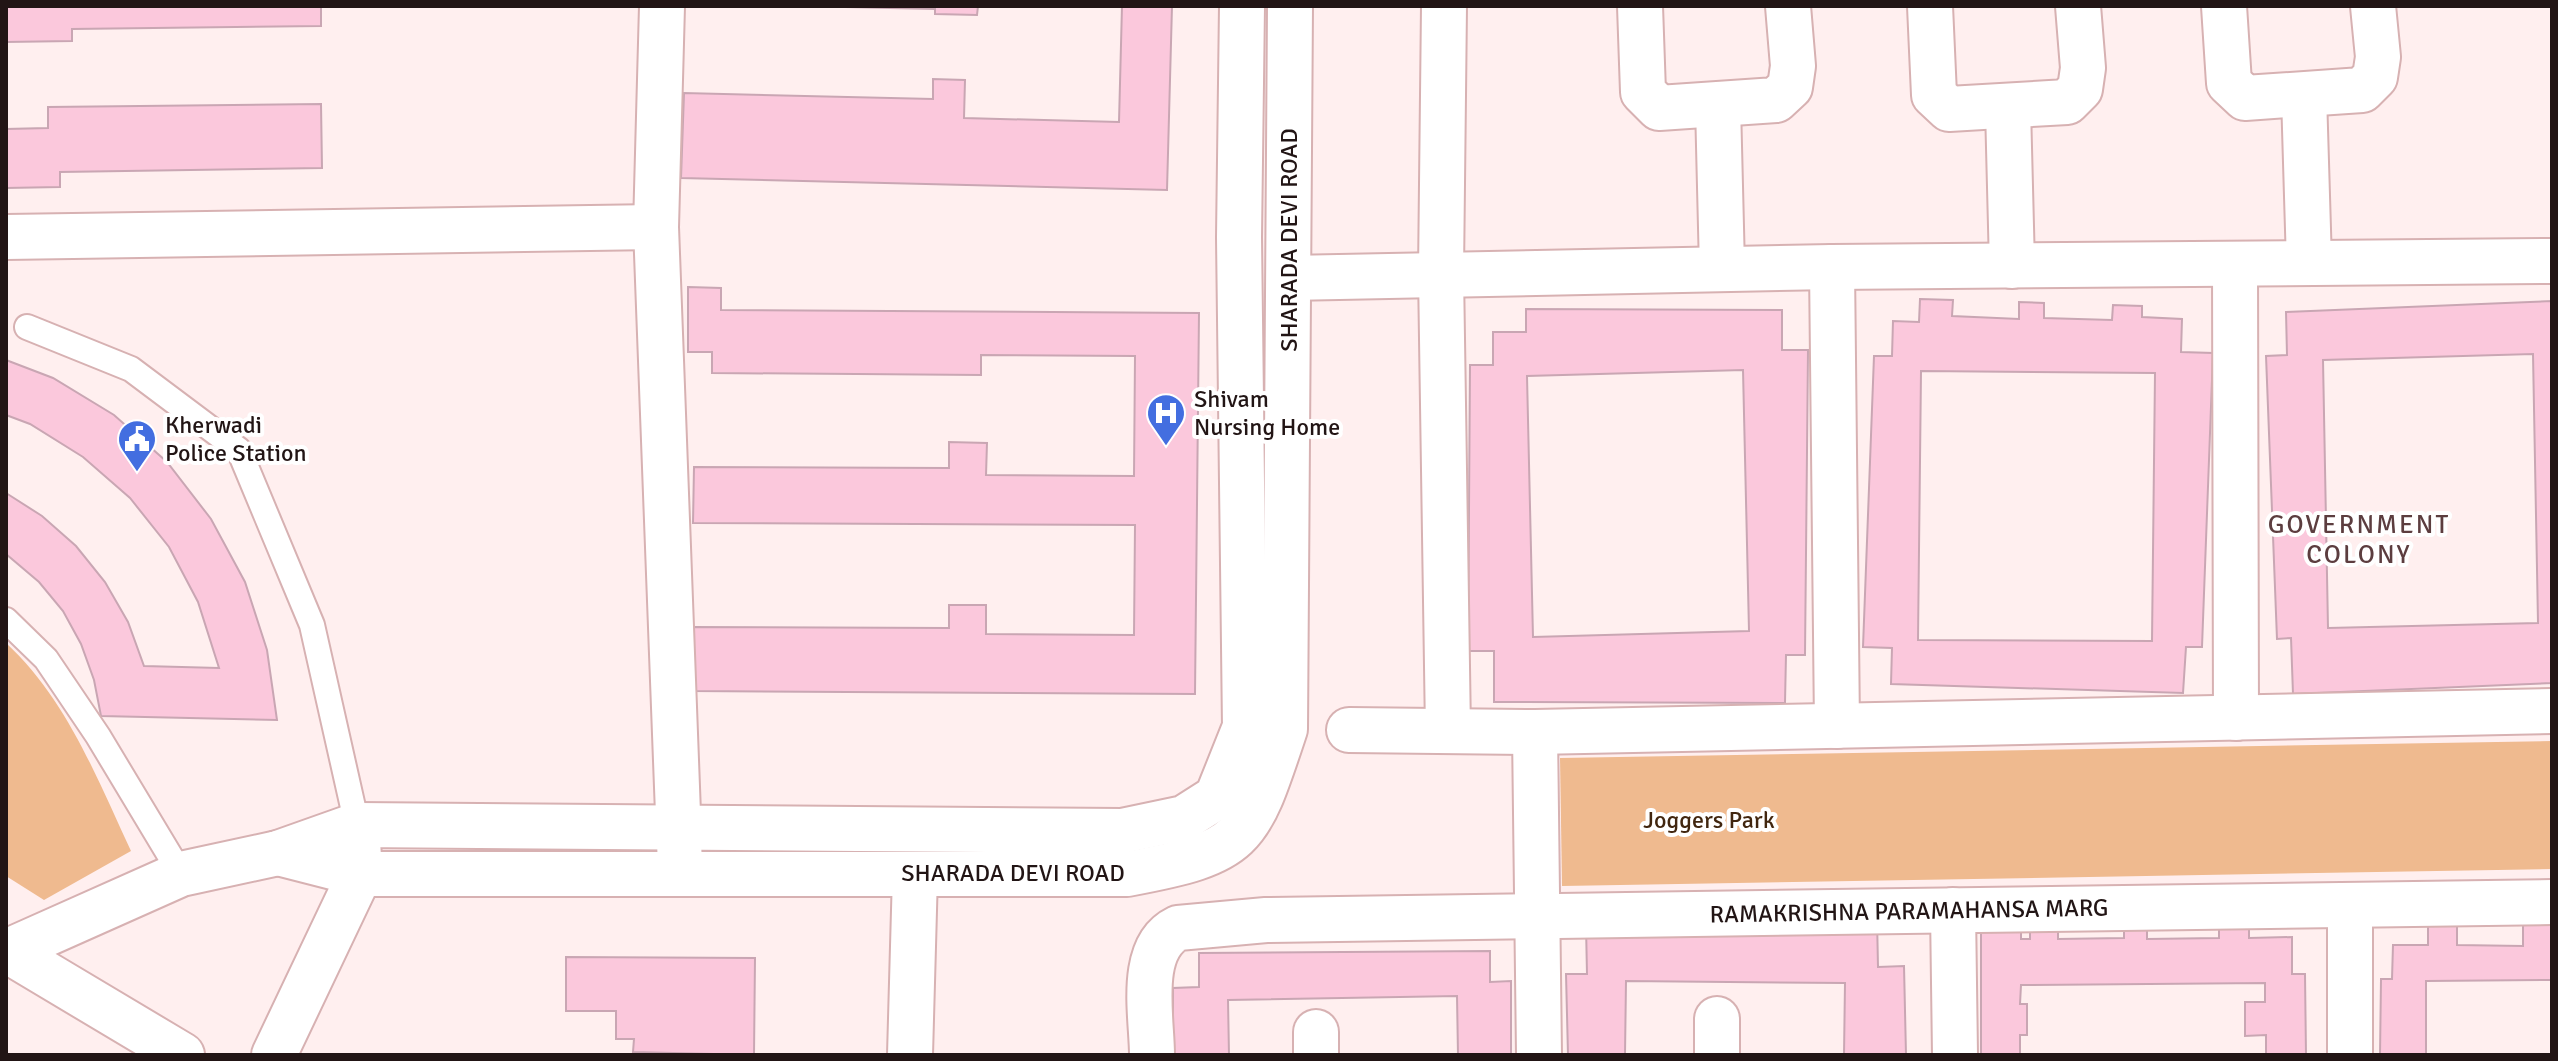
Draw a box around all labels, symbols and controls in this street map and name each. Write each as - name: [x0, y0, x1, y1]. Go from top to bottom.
- street label: SHARADA DEVI ROAD: [1274, 128, 1304, 352]
- place label: Shivam Nursing Home: [1194, 384, 1340, 442]
- hospital icon: Shivam Nursing Home: [1145, 392, 1187, 447]
- place label: Kherwadi Police Station: [165, 410, 307, 468]
- public building icon: Kherwadi Police Station: [116, 418, 158, 473]
- district label: GOVERNMENT COLONY: [2268, 509, 2450, 571]
- park label: Joggers Park: [1643, 805, 1775, 835]
- street label: SHARADA DEVI ROAD: [901, 858, 1125, 888]
- street label: RAMAKRISHNA PARAMAHANSA MARG: [1709, 893, 2109, 929]

